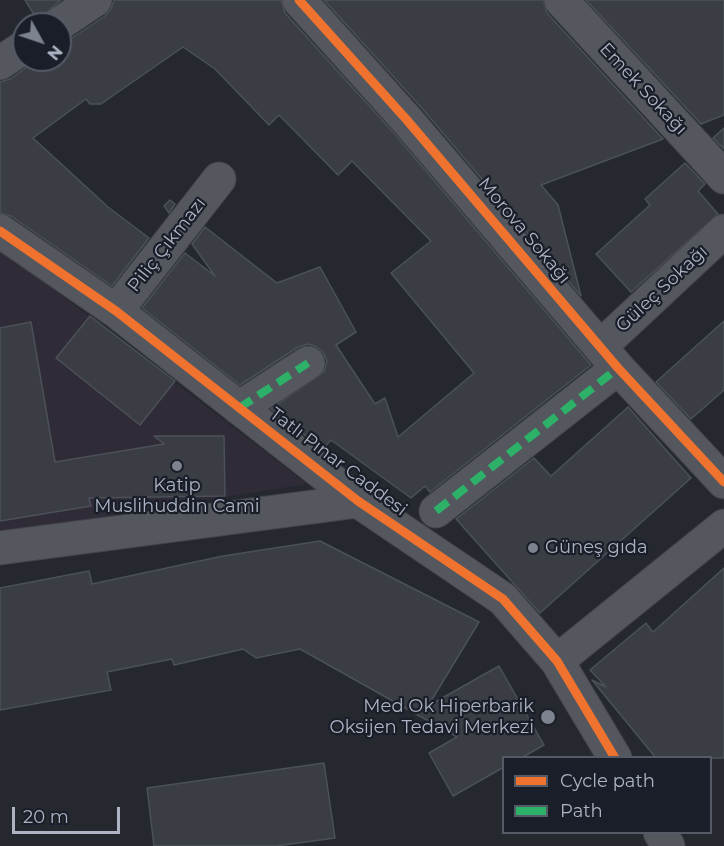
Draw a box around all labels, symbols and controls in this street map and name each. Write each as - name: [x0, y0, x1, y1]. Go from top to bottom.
- north arrow: [12, 12, 72, 72]
- street label: Emek Sokağı: [595, 38, 691, 140]
- text: N: [43, 42, 66, 64]
- street label: Morova Sokağı: [473, 174, 575, 288]
- street label: Piliç Çıkmazı: [123, 193, 211, 297]
- street label: Güleç Sokağı: [612, 241, 712, 337]
- street label: Tatlı Pınar Caddesi: [265, 403, 411, 521]
- marker: Katip Muslihuddin Cami: [170, 459, 184, 473]
- place label: Katip Muslihuddin Cami: [94, 475, 260, 518]
- place label: Güneş gıda: [545, 537, 648, 559]
- marker: Güneş gıda: [526, 541, 540, 555]
- place label: Med Ok Hiperbarik Oksijen Tedavi Merkezi: [330, 696, 534, 738]
- marker: Med Ok Hiperbarik Oksijen Tedavi Merkezi: [539, 708, 557, 726]
- legend: [502, 756, 712, 834]
- text: Cycle path: [560, 770, 655, 792]
- scale bar: [15, 795, 123, 833]
- text: Path: [560, 800, 603, 822]
- text: 20 m: [23, 806, 69, 828]

